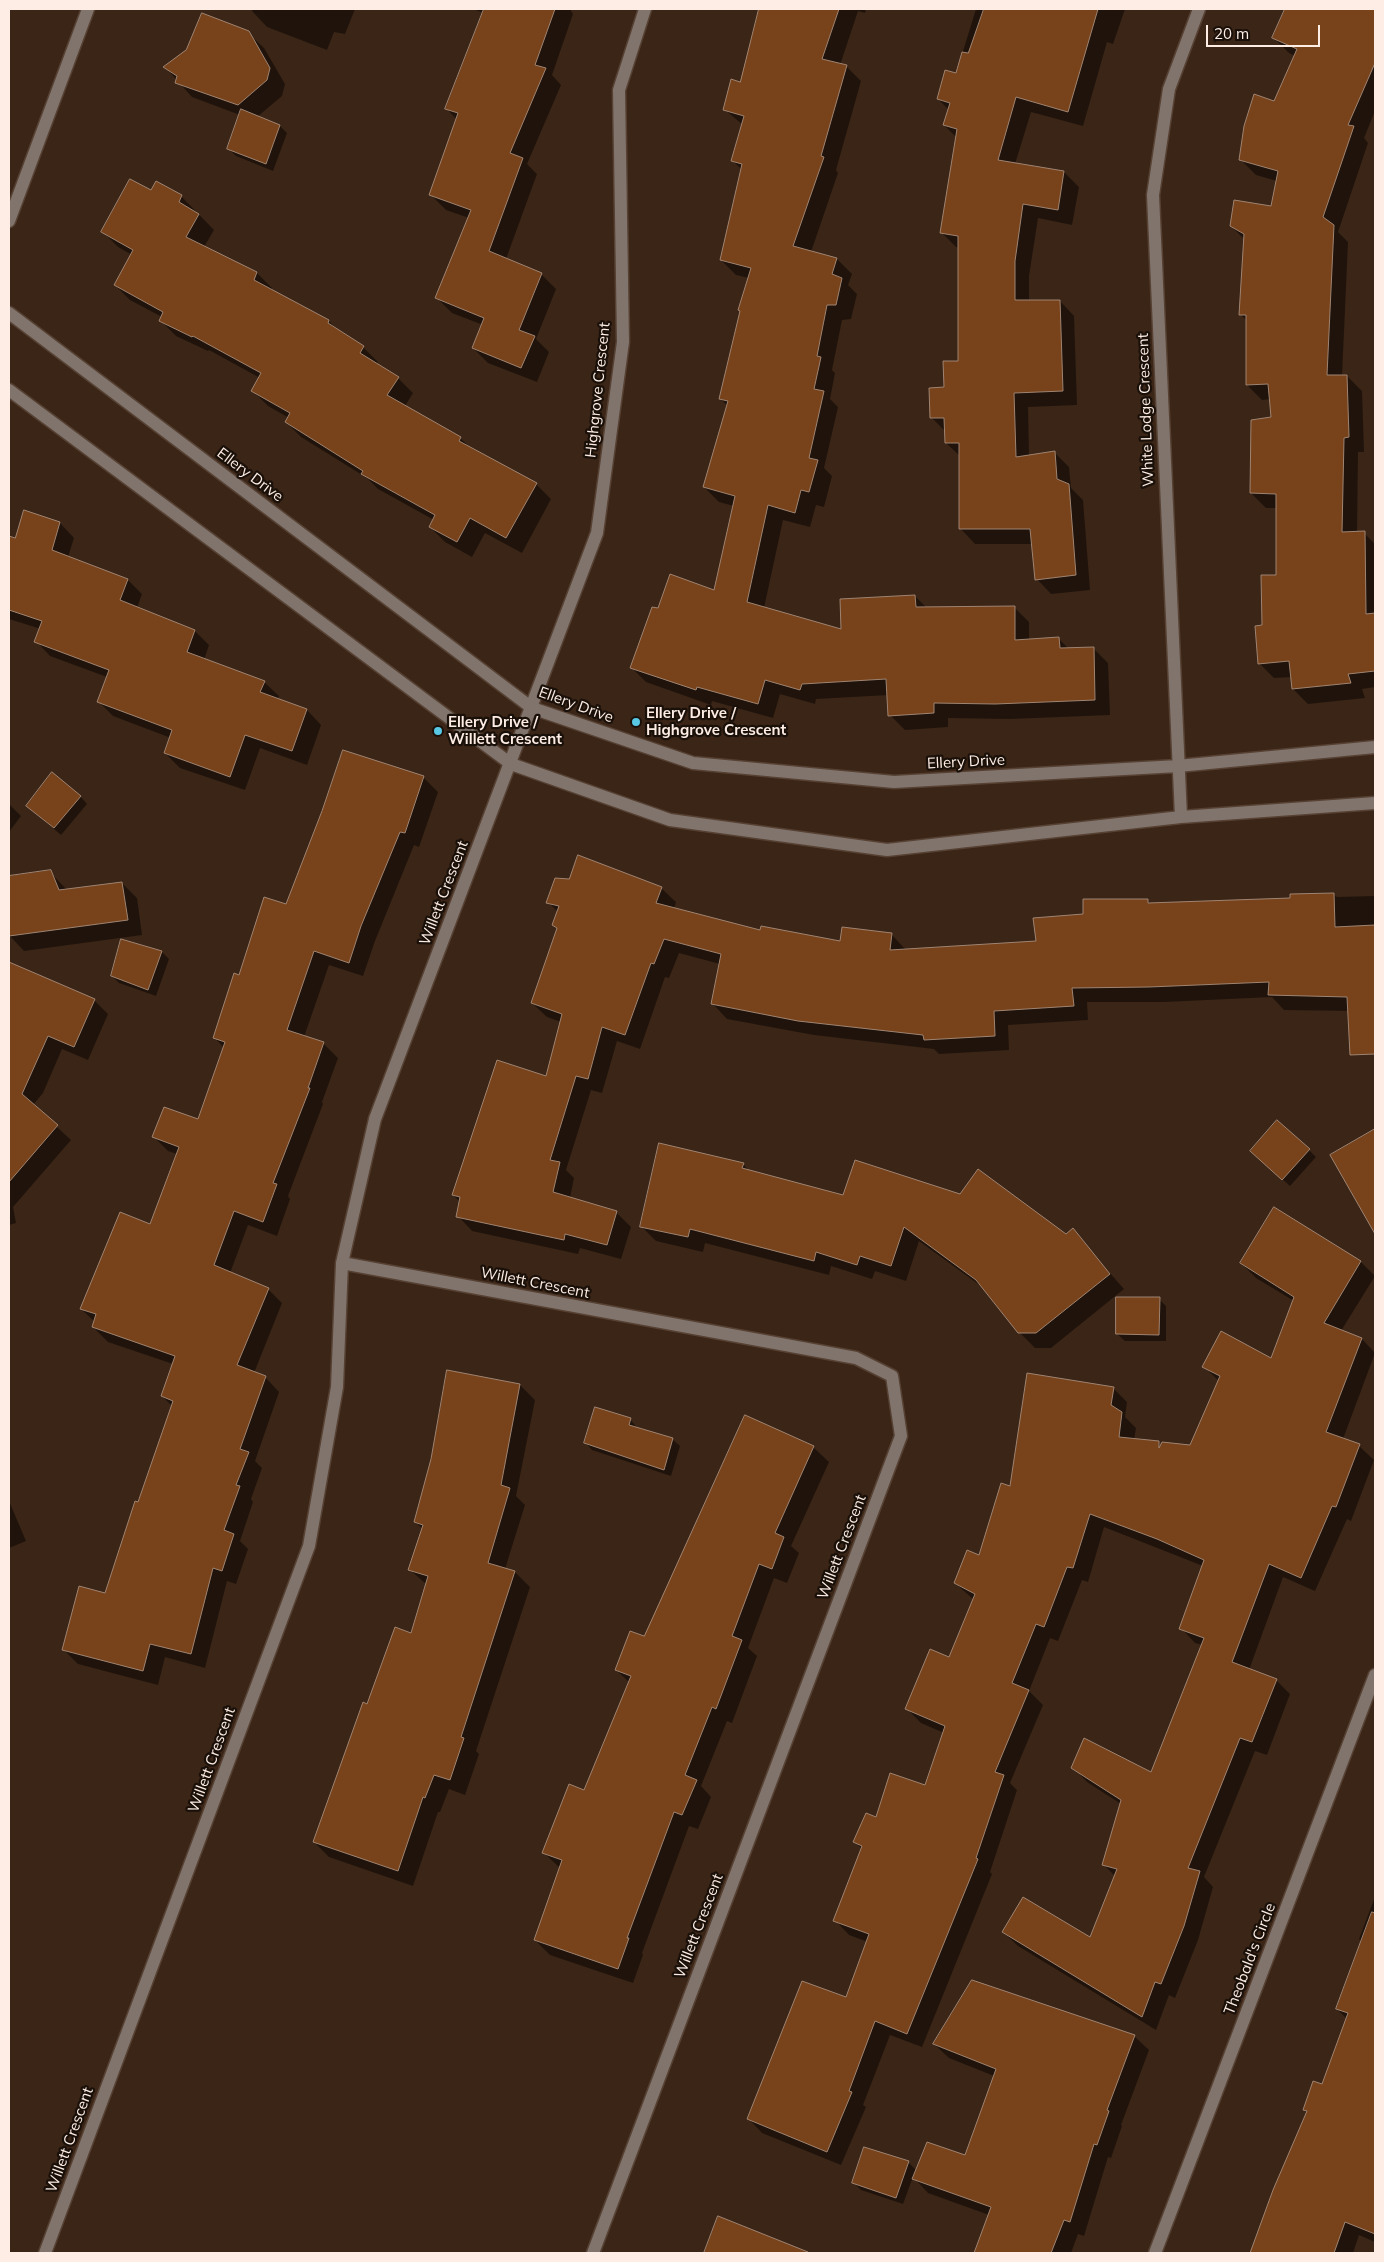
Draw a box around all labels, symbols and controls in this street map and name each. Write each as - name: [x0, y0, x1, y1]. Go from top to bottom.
- scale bar: [1209, 15, 1323, 47]
- text: 20 m: [1214, 24, 1249, 43]
- street label: Highgrove Crescent: [582, 321, 614, 459]
- street label: White Lodge Crescent: [1134, 333, 1158, 487]
- street label: Ellery Drive: [213, 444, 287, 506]
- street label: Ellery Drive: [536, 683, 616, 727]
- place label: Ellery Drive / Highgrove Crescent: [646, 704, 786, 739]
- place label: Ellery Drive / Willett Crescent: [448, 713, 562, 748]
- marker: Ellery Drive / Highgrove Crescent: [630, 716, 642, 728]
- marker: Ellery Drive / Willett Crescent: [432, 725, 444, 737]
- street label: Ellery Drive: [927, 751, 1005, 773]
- street label: Willett Crescent: [416, 838, 472, 948]
- street label: Willett Crescent: [479, 1264, 591, 1302]
- street label: Willett Crescent: [814, 1492, 870, 1602]
- street label: Willett Crescent: [185, 1705, 239, 1815]
- street label: Willett Crescent: [671, 1871, 727, 1981]
- street label: Theobald's Circle: [1220, 1901, 1280, 2017]
- street label: Willett Crescent: [43, 2085, 97, 2195]

